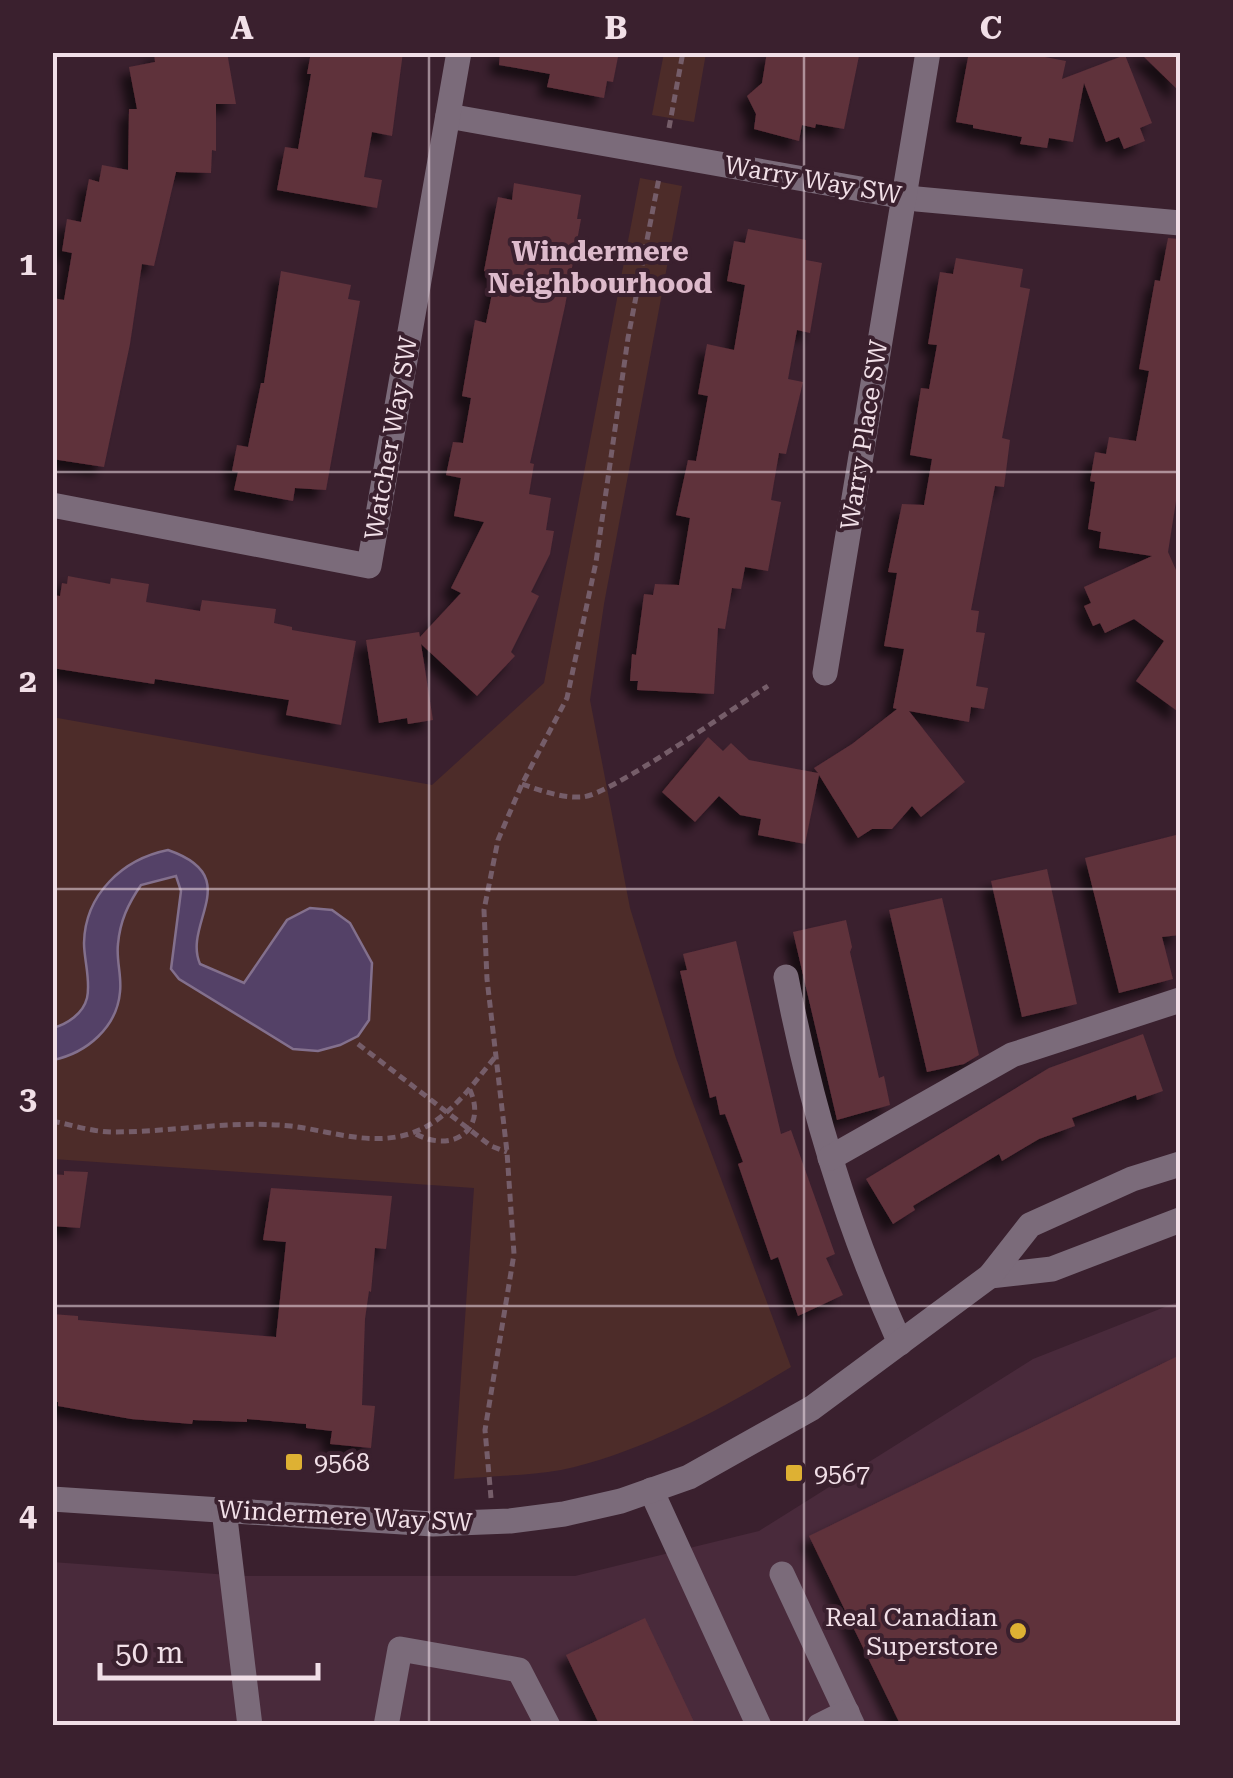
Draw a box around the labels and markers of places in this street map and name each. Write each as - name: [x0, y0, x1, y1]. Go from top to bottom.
- place label: 9568: [314, 1448, 370, 1477]
- marker: 9568: [283, 1451, 305, 1473]
- place label: 9567: [814, 1459, 870, 1488]
- marker: 9567: [783, 1462, 805, 1484]
- place label: Real Canadian Superstore: [825, 1603, 998, 1661]
- marker: Real Canadian Superstore: [1007, 1620, 1029, 1642]

